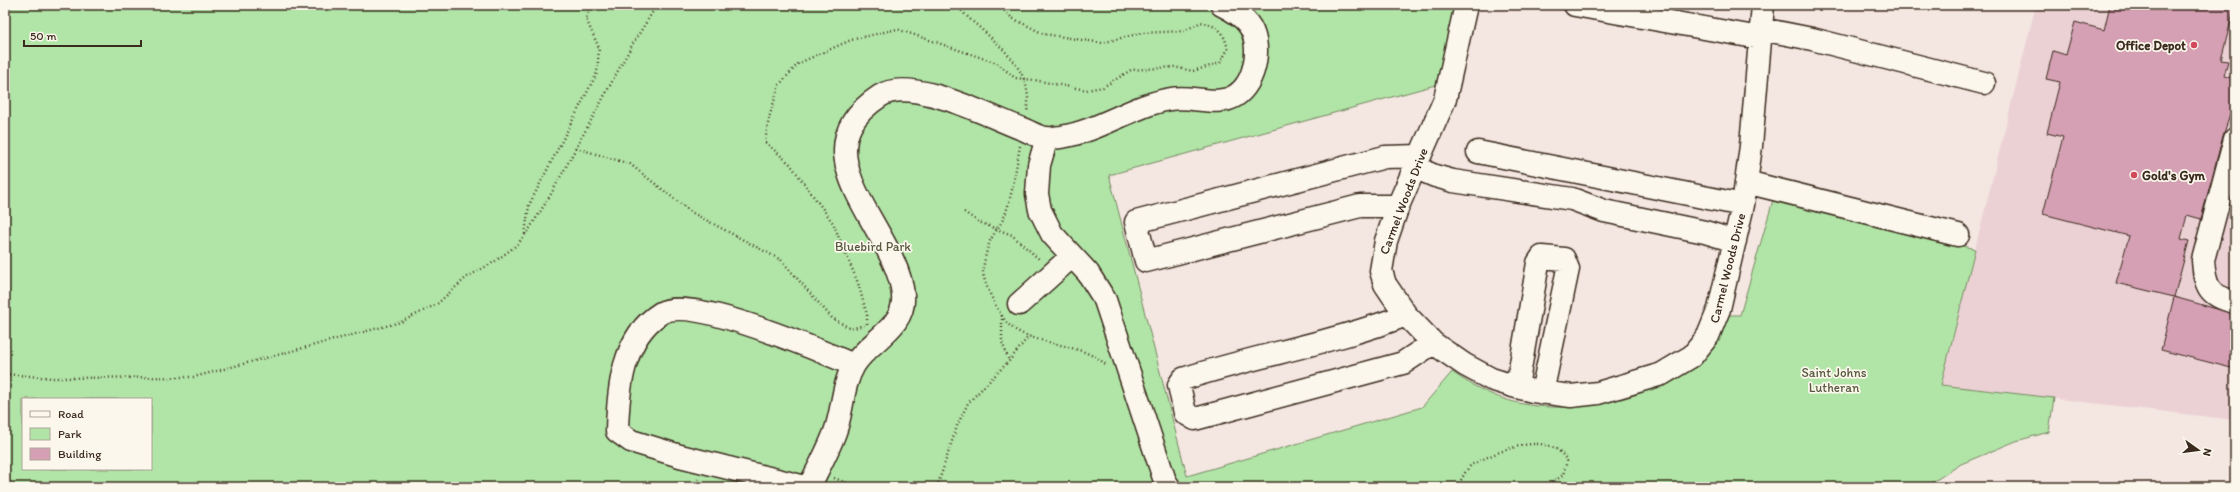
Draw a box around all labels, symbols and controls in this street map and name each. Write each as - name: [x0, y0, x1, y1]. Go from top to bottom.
- scale bar: [24, 22, 141, 48]
- text: 50 m: [30, 29, 56, 43]
- place label: Office Depot: [2116, 38, 2186, 54]
- marker: Office Depot: [2189, 40, 2199, 50]
- street label: Carmel Woods Drive: [1376, 146, 1431, 257]
- place label: Gold's Gym: [2142, 168, 2206, 184]
- marker: Gold's Gym: [2129, 170, 2139, 180]
- street label: Carmel Woods Drive: [1707, 212, 1748, 325]
- park label: Bluebird Park: [835, 239, 911, 254]
- park label: Saint Johns Lutheran: [1801, 365, 1867, 395]
- legend: [22, 398, 152, 470]
- text: Road: [58, 407, 84, 421]
- text: Park: [58, 427, 82, 441]
- north arrow: [2178, 430, 2218, 470]
- text: Building: [58, 447, 102, 461]
- text: N: [2200, 447, 2214, 457]

